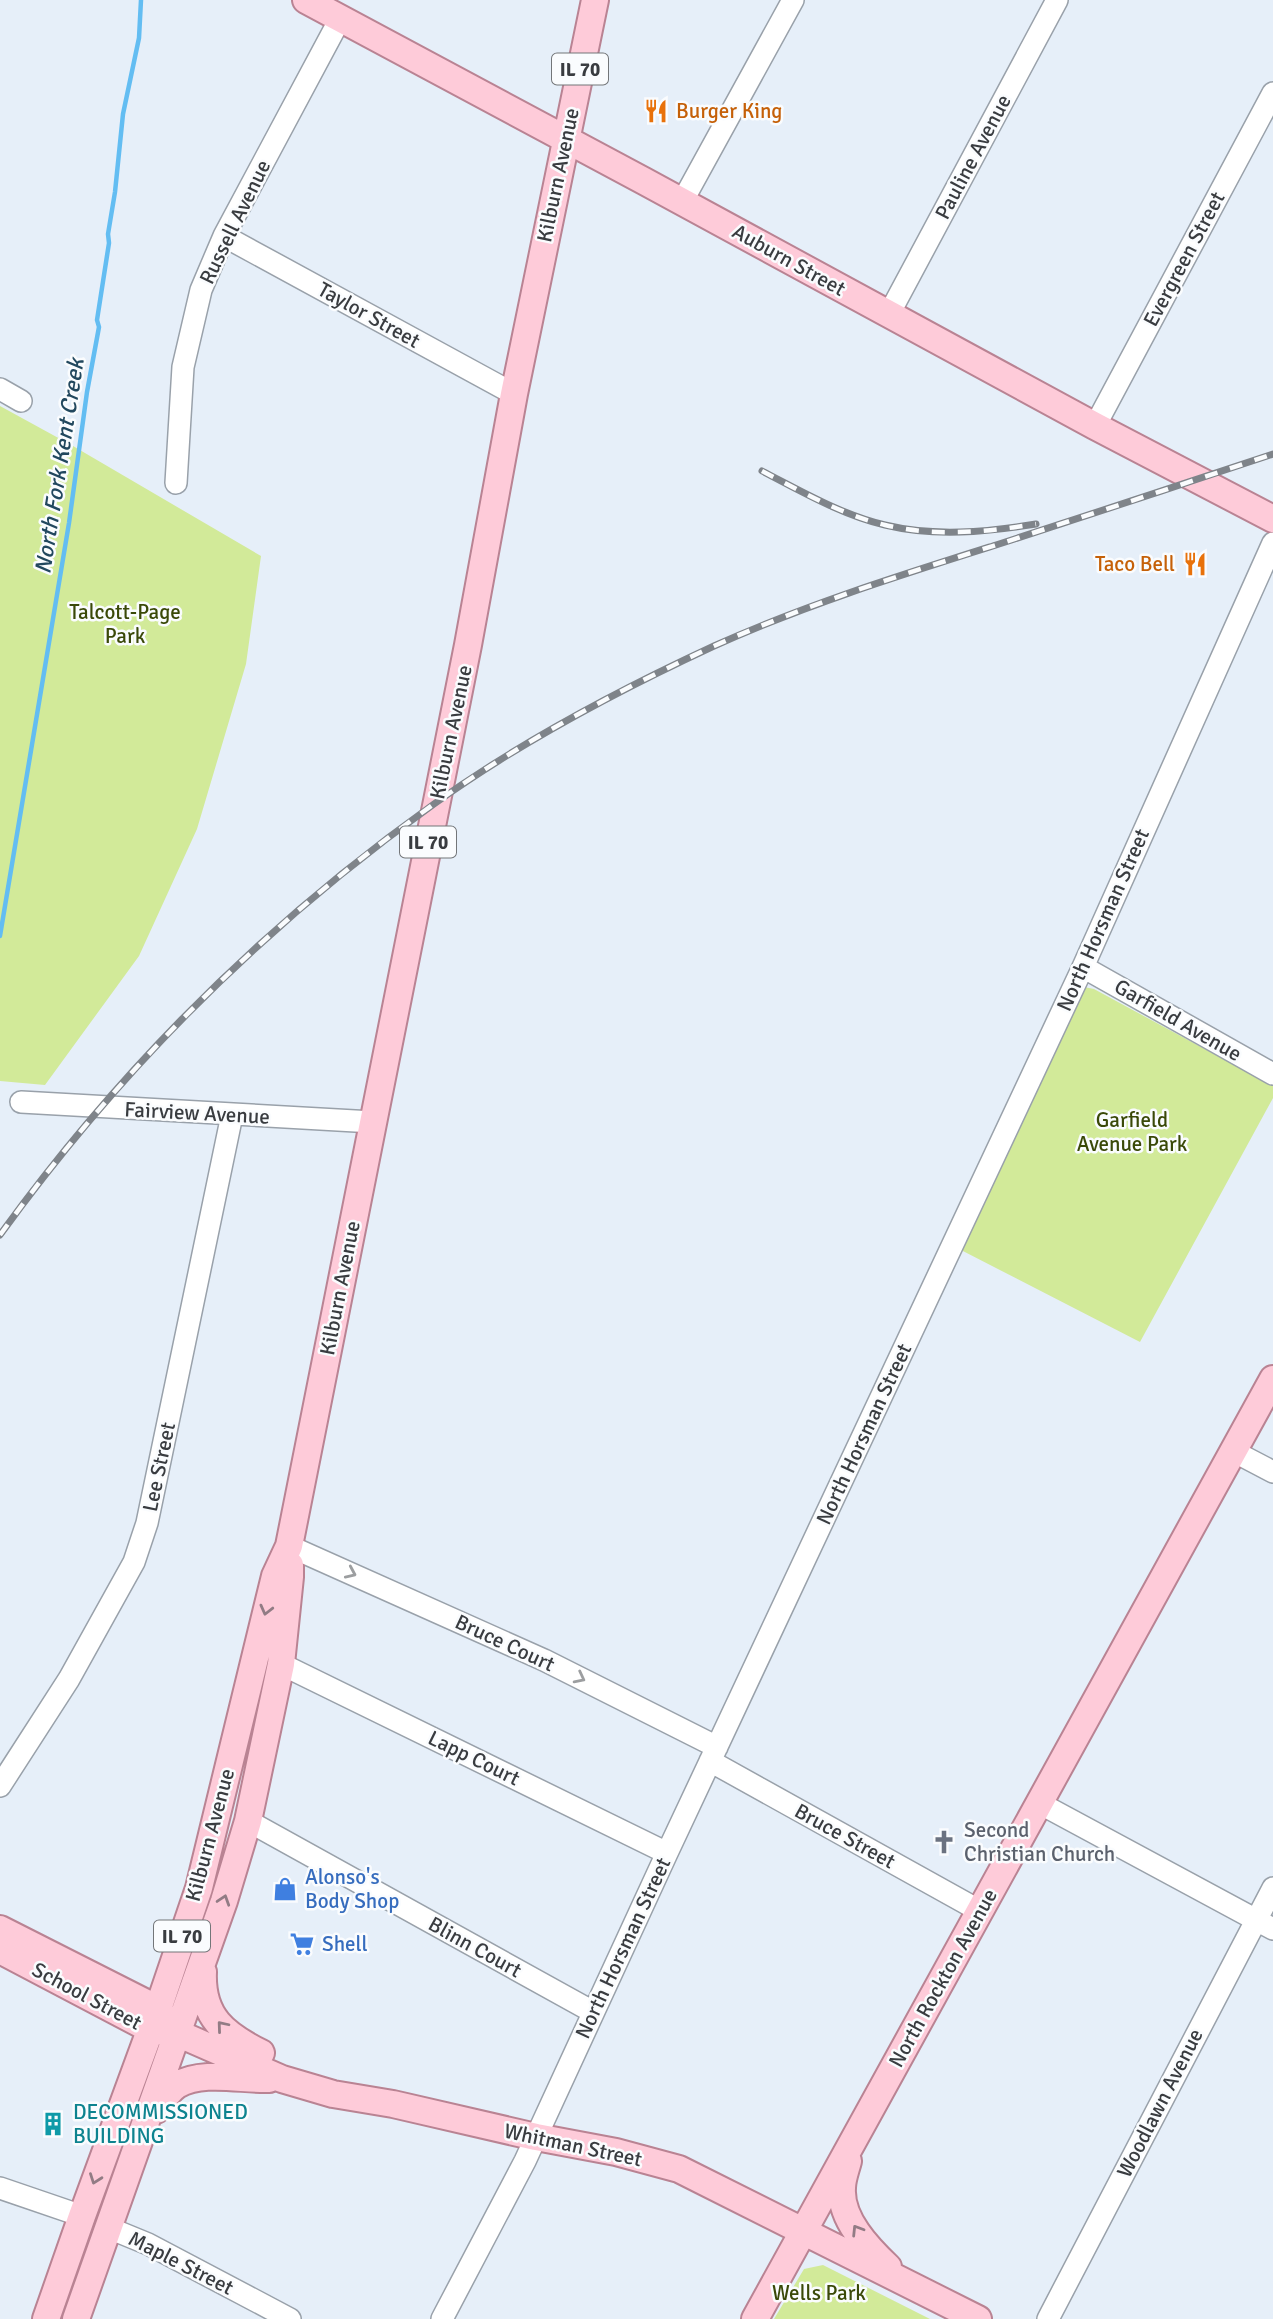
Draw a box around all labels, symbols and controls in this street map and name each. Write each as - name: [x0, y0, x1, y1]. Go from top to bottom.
- road number: IL 70: [552, 54, 608, 85]
- street label: Pauline Avenue: [929, 90, 1017, 224]
- restaurant icon: Burger King: [642, 97, 670, 125]
- place label: Burger King: [676, 98, 782, 124]
- street label: Kilburn Avenue: [531, 106, 585, 244]
- street label: Russell Avenue: [194, 156, 276, 288]
- street label: Evergreen Street: [1138, 187, 1230, 331]
- street label: Auburn Street: [728, 218, 850, 302]
- street label: Taylor Street: [313, 276, 425, 354]
- water label: North Fork Kent Creek: [28, 354, 91, 576]
- restaurant icon: Taco Bell: [1181, 550, 1209, 578]
- place label: Taco Bell: [1095, 551, 1175, 577]
- park label: Talcott-Page Park: [69, 599, 181, 649]
- street label: Kilburn Avenue: [424, 663, 478, 801]
- street label: North Horsman Street: [1051, 825, 1155, 1015]
- road number: IL 70: [400, 827, 456, 858]
- street label: Garfield Avenue: [1110, 973, 1246, 1067]
- street label: Fairview Avenue: [124, 1096, 270, 1130]
- park label: Garfield Avenue Park: [1077, 1107, 1188, 1157]
- street label: Kilburn Avenue: [314, 1219, 366, 1357]
- street label: North Horsman Street: [811, 1339, 917, 1529]
- street label: Lee Street: [137, 1420, 181, 1514]
- one-way arrow: [344, 1565, 356, 1579]
- one-way arrow: [260, 1604, 274, 1616]
- street label: Bruce Court: [451, 1609, 559, 1677]
- one-way arrow: [573, 1670, 585, 1684]
- street label: Lapp Court: [424, 1725, 524, 1791]
- street label: Kilburn Avenue: [180, 1766, 240, 1904]
- street label: Bruce Street: [790, 1798, 900, 1874]
- place label: Second Christian Church: [964, 1817, 1115, 1867]
- church icon: Second Christian Church: [930, 1828, 958, 1856]
- street label: North Horsman Street: [570, 1853, 676, 2043]
- place label: Alonso's Body Shop: [305, 1864, 399, 1914]
- shop icon: Alonso's Body Shop: [271, 1875, 299, 1903]
- street label: North Rockton Avenue: [883, 1884, 1003, 2072]
- one-way arrow: [216, 1894, 231, 1906]
- street label: Blinn Court: [424, 1911, 526, 1983]
- road number: IL 70: [154, 1920, 210, 1952]
- supermarket icon: Shell: [288, 1930, 316, 1958]
- place label: Shell: [322, 1931, 368, 1957]
- street label: School Street: [28, 1956, 146, 2036]
- one-way arrow: [217, 2022, 230, 2034]
- street label: Woodlawn Avenue: [1111, 2024, 1209, 2182]
- place label: DECOMMISSIONED BUILDING: [73, 2099, 248, 2149]
- building icon: DECOMMISSIONED BUILDING: [39, 2110, 67, 2138]
- street label: Whitman Street: [502, 2118, 644, 2172]
- one-way arrow: [89, 2172, 103, 2184]
- street label: Maple Street: [124, 2225, 238, 2301]
- one-way arrow: [852, 2225, 865, 2238]
- park label: Wells Park: [772, 2280, 866, 2306]

